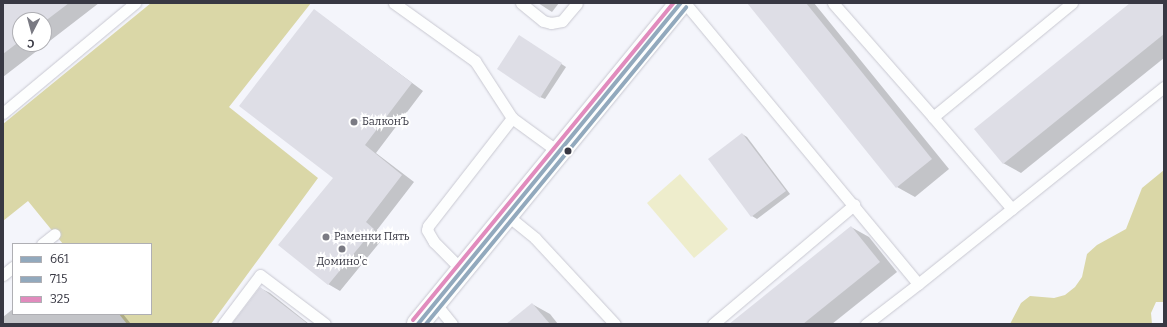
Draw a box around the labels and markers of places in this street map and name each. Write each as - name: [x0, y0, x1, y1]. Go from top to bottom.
- place label: БалконЪ: [362, 115, 409, 129]
- marker: БалконЪ: [349, 117, 359, 127]
- unlabelled marker: [563, 146, 573, 156]
- place label: Раменки Пять: [334, 230, 409, 244]
- marker: Раменки Пять: [321, 232, 331, 242]
- marker: Домино'c: [337, 244, 347, 254]
- place label: Домино'c: [317, 255, 367, 269]

